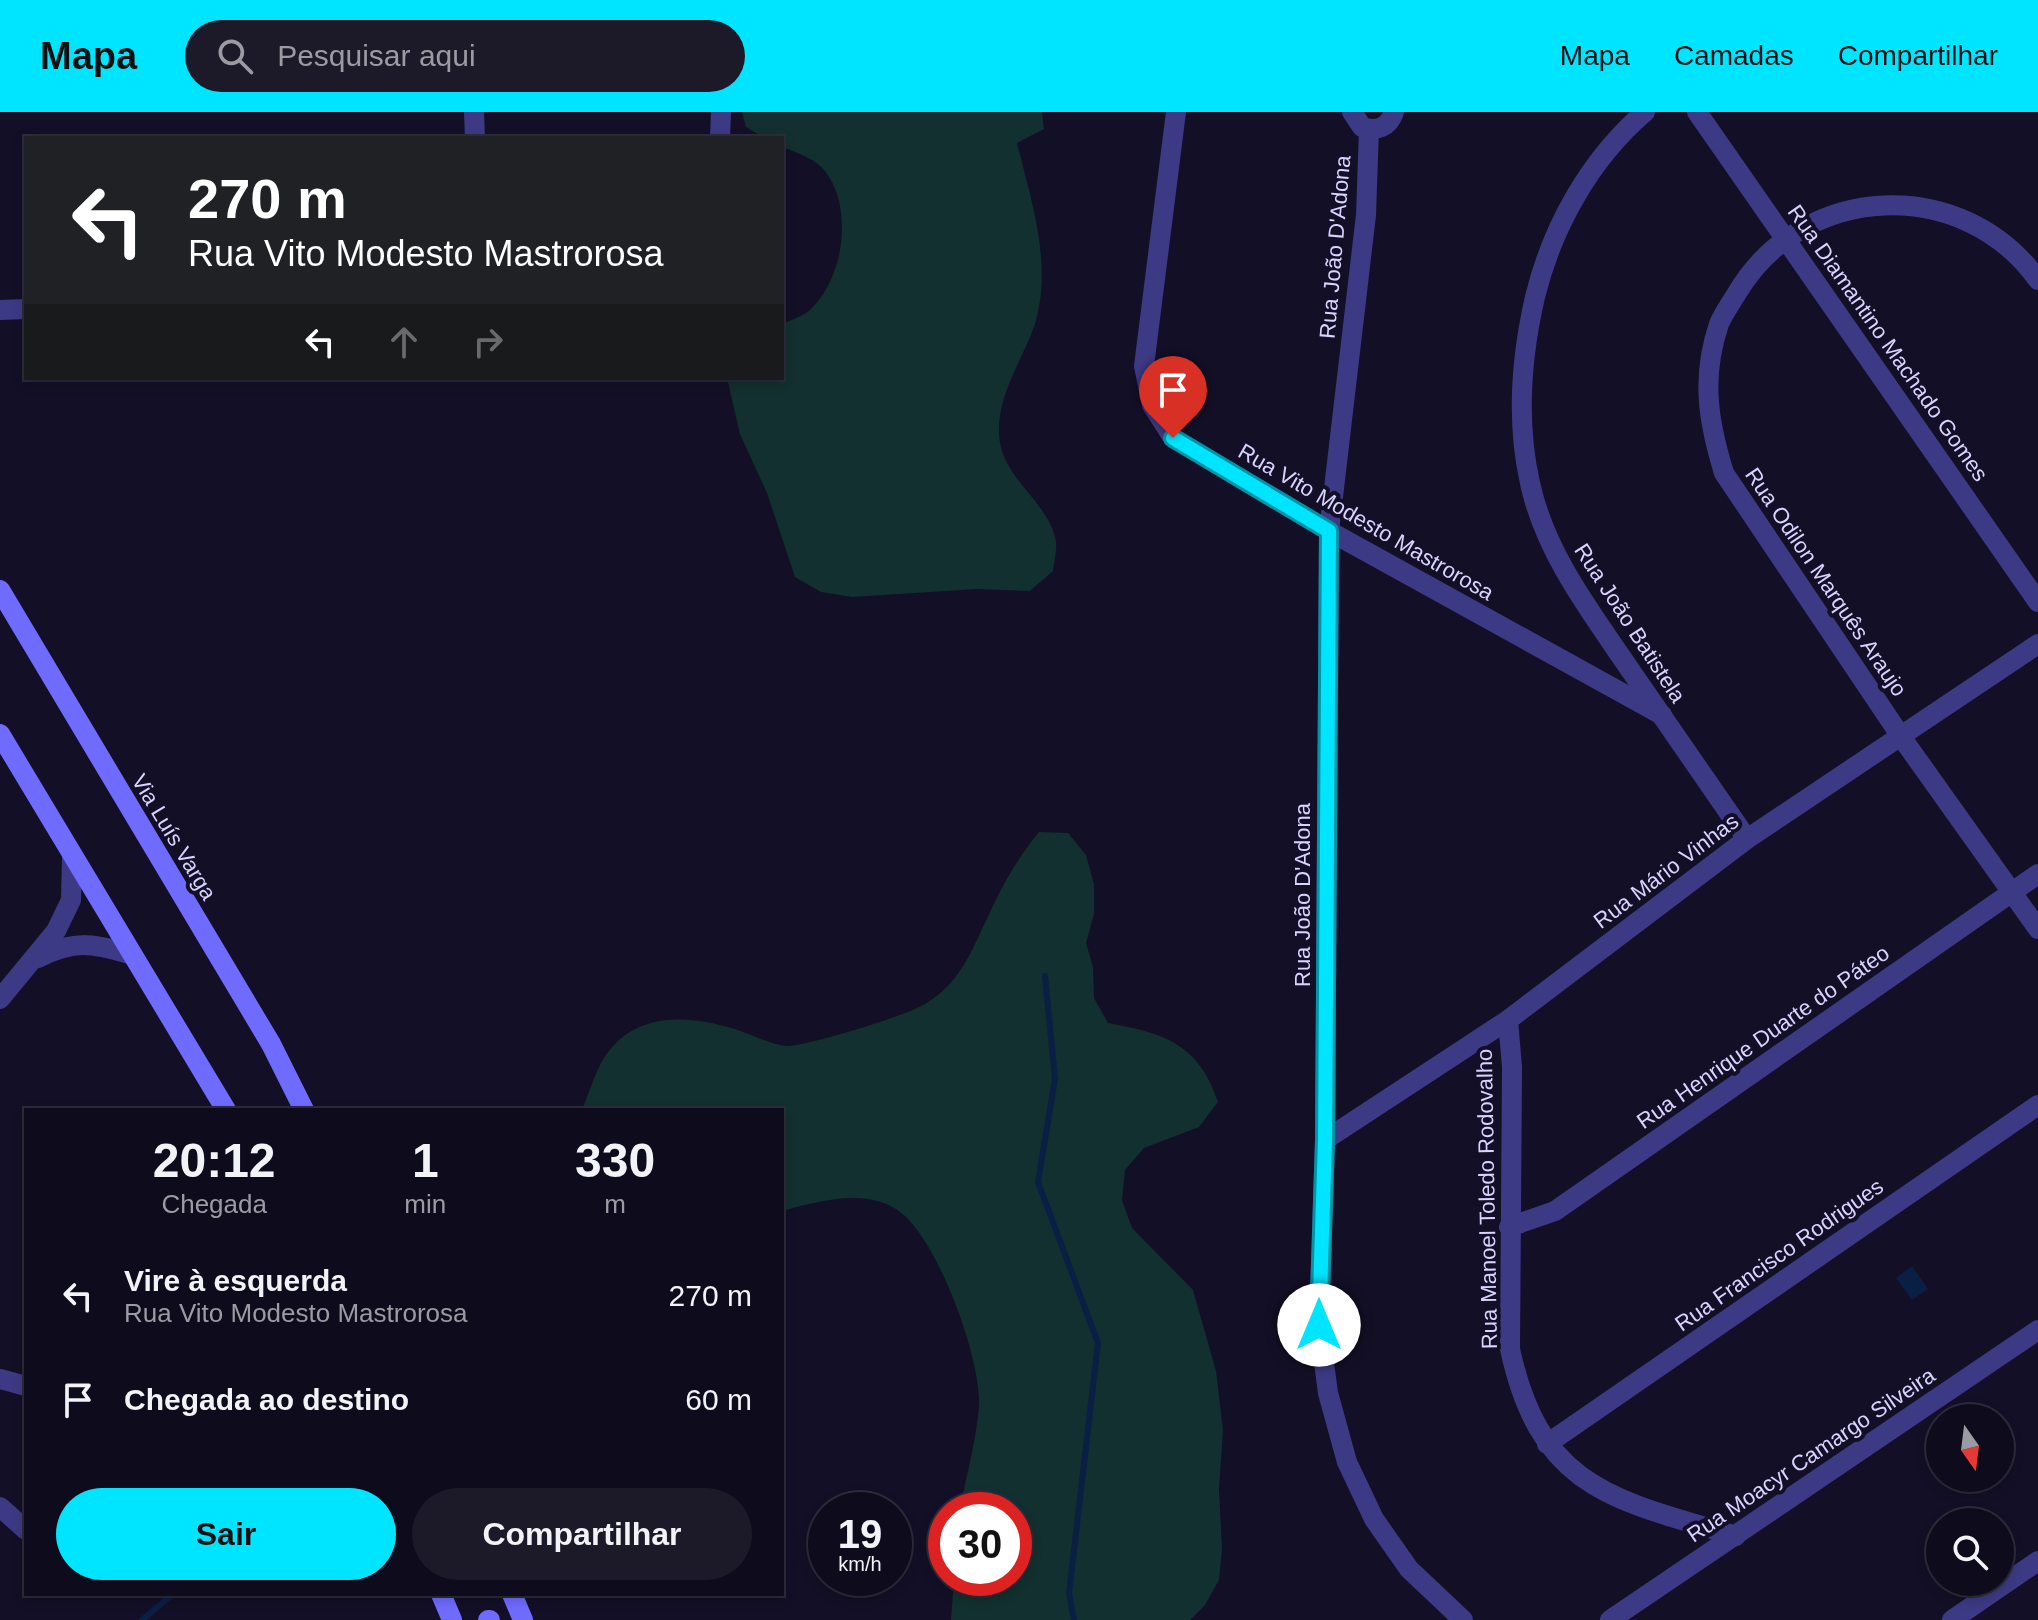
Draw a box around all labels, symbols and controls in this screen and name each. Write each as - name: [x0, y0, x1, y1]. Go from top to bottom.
- search box: [185, 20, 745, 92]
- icon: search: [213, 34, 257, 78]
- text: Mapa: [40, 35, 137, 77]
- text: Pesquisar aqui: [277, 39, 476, 72]
- text: Mapa: [1560, 40, 1630, 71]
- text: Camadas: [1674, 40, 1794, 71]
- text: Compartilhar: [1838, 40, 1998, 71]
- street label: Rua João D'Adona: [1315, 154, 1356, 340]
- text: 270 m: [188, 167, 347, 230]
- icon: left: [56, 168, 160, 272]
- street label: Rua Diamantino Machado Gomes: [1783, 200, 1993, 486]
- text: Rua Vito Modesto Mastrorosa: [188, 233, 664, 274]
- icon: left: [298, 320, 342, 364]
- icon: ahead: [382, 320, 426, 364]
- icon: right: [466, 320, 510, 364]
- pin: [1139, 356, 1207, 438]
- icon: arrive: [1151, 368, 1195, 412]
- street label: Rua Vito Modesto Mastrorosa: [1234, 439, 1499, 606]
- street label: Rua Odilon Marquês Araujo: [1740, 463, 1912, 701]
- street label: Rua João Batistela: [1569, 539, 1691, 708]
- street label: Via Luís Varga: [127, 770, 222, 905]
- street label: Rua João D'Adona: [1290, 802, 1315, 987]
- street label: Rua Mário Vinhas: [1589, 809, 1743, 933]
- street label: Rua Henrique Duarte do Páteo: [1632, 940, 1894, 1134]
- street label: Rua Manoel Toledo Rodovalho: [1472, 1049, 1502, 1349]
- text: 20:12: [153, 1134, 276, 1187]
- text: 1: [412, 1134, 439, 1187]
- text: 330: [575, 1134, 655, 1187]
- street label: Rua Francisco Rodrigues: [1670, 1174, 1888, 1336]
- text: Chegada: [161, 1189, 267, 1219]
- text: min: [404, 1189, 446, 1219]
- text: m: [604, 1189, 626, 1219]
- text: Vire à esquerda: [124, 1264, 347, 1297]
- icon: left: [56, 1274, 100, 1318]
- text: 270 m: [669, 1279, 752, 1312]
- position arrow: [1277, 1283, 1361, 1367]
- text: Rua Vito Modesto Mastrorosa: [124, 1298, 467, 1328]
- street label: Rua Moacyr Camargo Silveira: [1682, 1362, 1940, 1547]
- icon: arrive: [56, 1378, 100, 1422]
- text: Chegada ao destino: [124, 1383, 409, 1416]
- text: 60 m: [685, 1383, 752, 1416]
- north arrow: [1926, 1404, 2014, 1492]
- map controls: [1926, 1404, 2014, 1596]
- button: Sair: [56, 1488, 396, 1580]
- button: Compartilhar: [412, 1488, 752, 1580]
- speed limit sign: 30: [928, 1492, 1032, 1596]
- button: search: [1926, 1508, 2014, 1596]
- text: 19: [838, 1512, 882, 1556]
- text: km/h: [838, 1553, 882, 1575]

